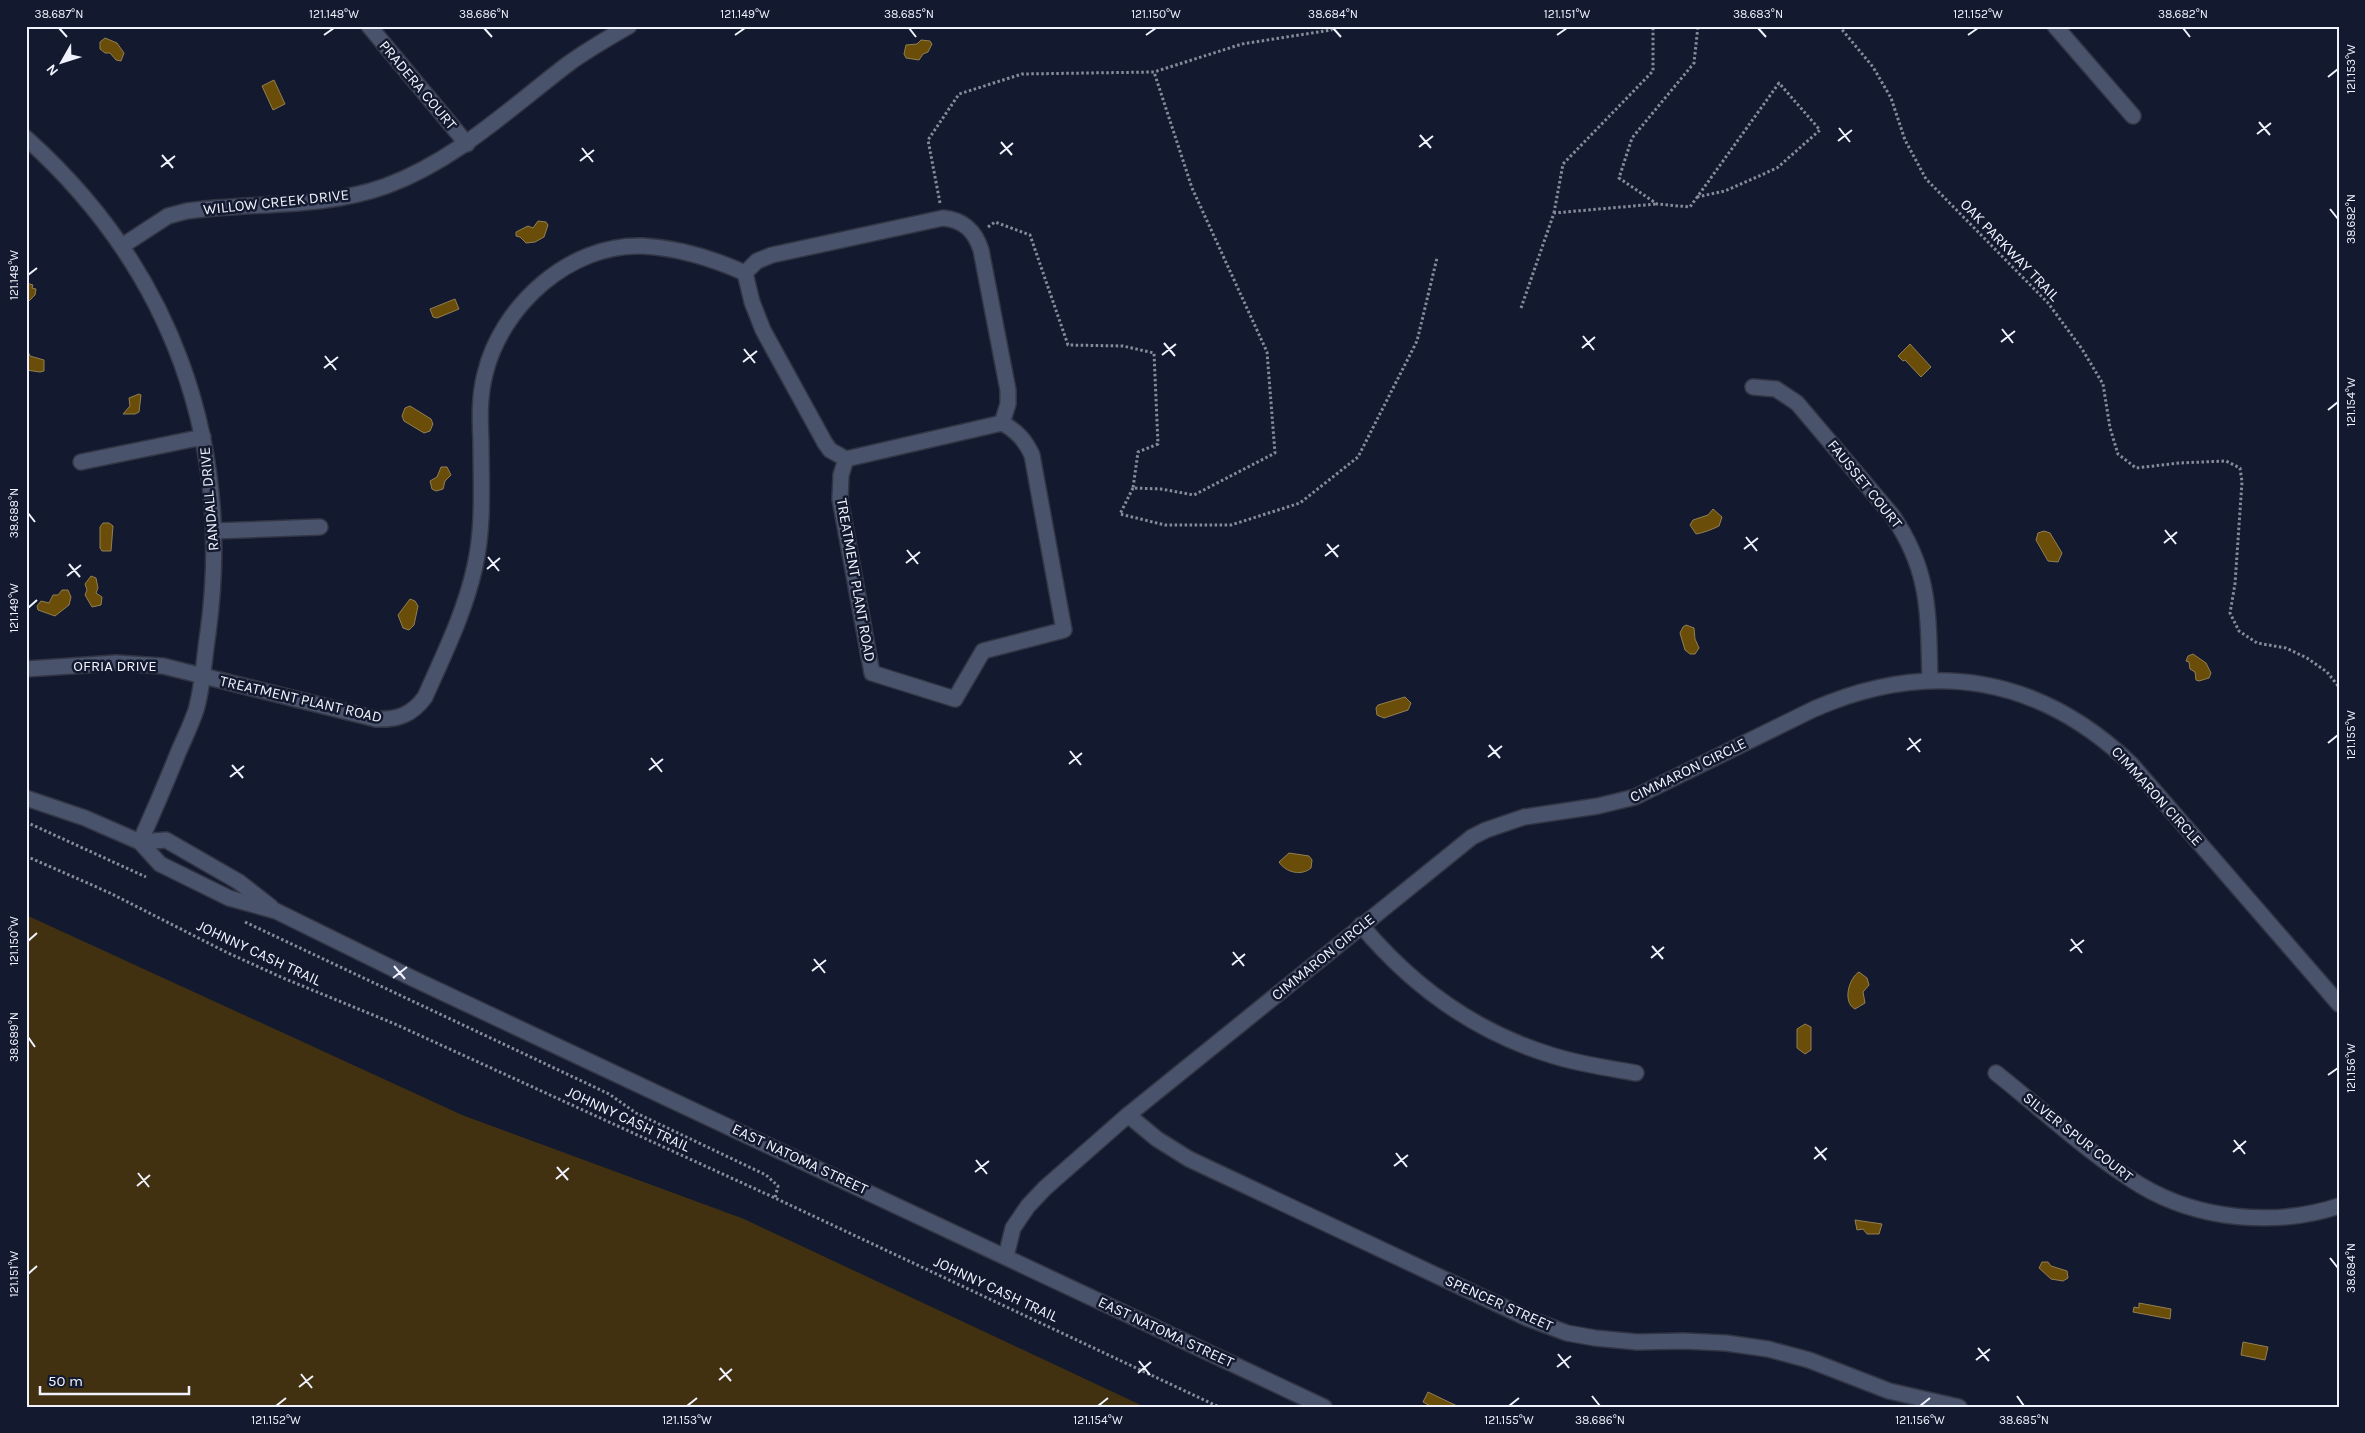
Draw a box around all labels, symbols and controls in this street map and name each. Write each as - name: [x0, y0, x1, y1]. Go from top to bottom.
- text: 38.687°N: [35, 7, 83, 21]
- text: 121.148°W: [309, 7, 359, 21]
- text: 38.686°N: [459, 7, 509, 21]
- text: 121.149°W: [720, 7, 770, 21]
- text: 38.685°N: [884, 7, 934, 21]
- text: 121.150°W: [1131, 7, 1181, 21]
- text: 38.684°N: [1308, 7, 1358, 21]
- text: 121.151°W: [1544, 7, 1591, 21]
- text: 38.683°N: [1733, 7, 1783, 21]
- text: 121.152°W: [1953, 7, 2003, 21]
- text: 38.682°N: [2158, 7, 2208, 21]
- street label: PRADERA COURT: [375, 37, 461, 134]
- north arrow: [38, 38, 88, 88]
- text: 121.153°W: [2344, 44, 2358, 94]
- text: N: [43, 61, 62, 79]
- street label: WILLOW CREEK DRIVE: [202, 185, 350, 219]
- text: 38.682°N: [2344, 194, 2358, 244]
- street label: OAK PARKWAY TRAIL: [1957, 195, 2063, 305]
- text: 121.148°W: [7, 250, 21, 300]
- text: 121.154°W: [2344, 377, 2358, 427]
- street label: FAUSSET COURT: [1824, 436, 1906, 532]
- street label: RANDALL DRIVE: [195, 446, 223, 552]
- text: 38.688°N: [7, 488, 21, 538]
- street label: TREATMENT PLANT ROAD: [833, 497, 879, 663]
- text: 121.149°W: [7, 583, 21, 633]
- street label: OFRIA DRIVE: [73, 657, 157, 675]
- street label: TREATMENT PLANT ROAD: [218, 672, 384, 726]
- text: 121.155°W: [2344, 710, 2358, 760]
- street label: CIMMARON CIRCLE: [1627, 734, 1749, 806]
- street label: CIMMARON CIRCLE: [2108, 743, 2206, 849]
- street label: CIMMARON CIRCLE: [1268, 910, 1378, 1004]
- text: 121.150°W: [7, 916, 21, 966]
- street label: JOHNNY CASH TRAIL: [194, 916, 324, 990]
- text: 38.689°N: [7, 1012, 21, 1062]
- text: 121.156°W: [2344, 1043, 2358, 1093]
- street label: JOHNNY CASH TRAIL: [563, 1082, 693, 1156]
- street label: SILVER SPUR COURT: [2019, 1088, 2137, 1186]
- street label: EAST NATOMA STREET: [729, 1120, 871, 1199]
- text: 38.684°N: [2344, 1243, 2358, 1293]
- text: 121.151°W: [7, 1250, 21, 1297]
- street label: JOHNNY CASH TRAIL: [931, 1252, 1061, 1326]
- street label: SPENCER STREET: [1442, 1271, 1556, 1335]
- street label: EAST NATOMA STREET: [1095, 1293, 1237, 1372]
- scale bar: [40, 1363, 189, 1395]
- text: 50 m: [48, 1372, 83, 1390]
- text: 121.152°W: [251, 1413, 301, 1427]
- text: 121.153°W: [662, 1413, 712, 1427]
- text: 121.154°W: [1073, 1413, 1123, 1427]
- text: 121.155°W: [1484, 1413, 1534, 1427]
- text: 38.686°N: [1575, 1413, 1625, 1427]
- text: 121.156°W: [1895, 1413, 1945, 1427]
- text: 38.685°N: [1999, 1413, 2049, 1427]

